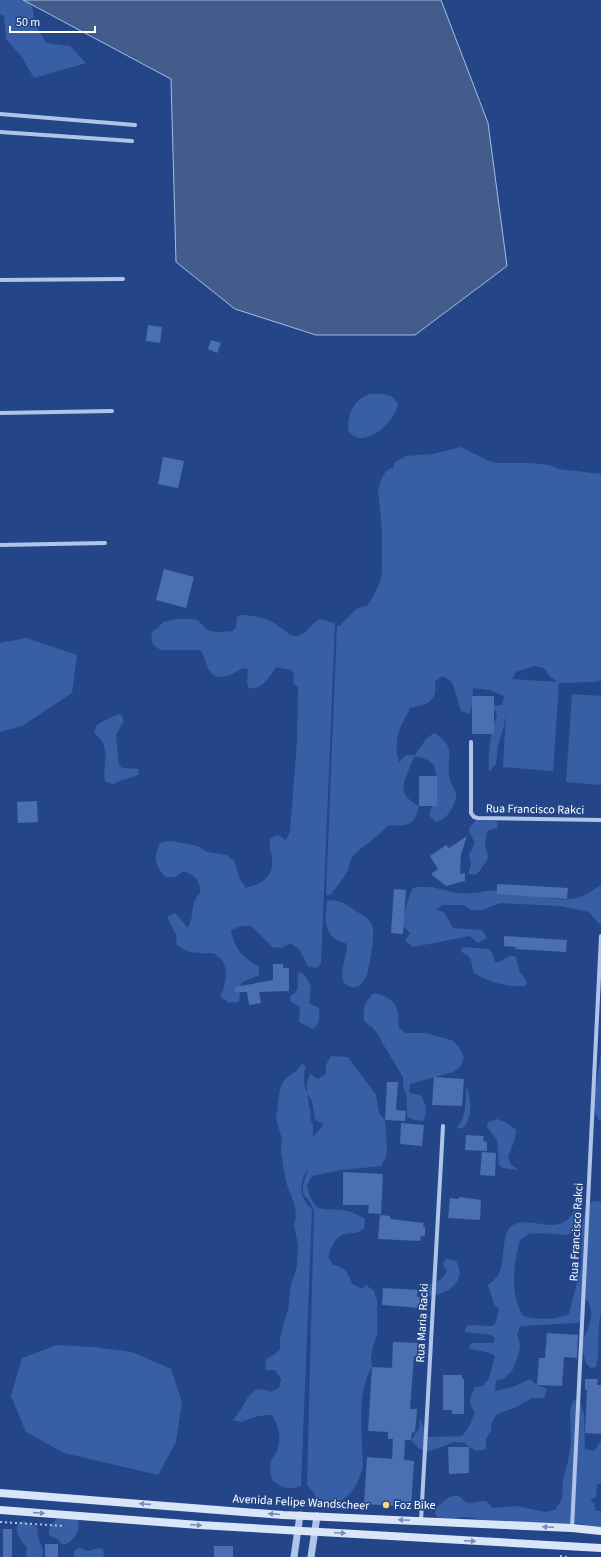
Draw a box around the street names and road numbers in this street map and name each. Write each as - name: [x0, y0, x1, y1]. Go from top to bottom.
- street label: Rua Francisco Rakci: [486, 800, 584, 819]
- street label: Rua Francisco Rakci: [565, 1182, 588, 1282]
- street label: Rua Maria Racki: [412, 1283, 433, 1363]
- street label: Avenida Felipe Wandscheer: [232, 1490, 371, 1515]

